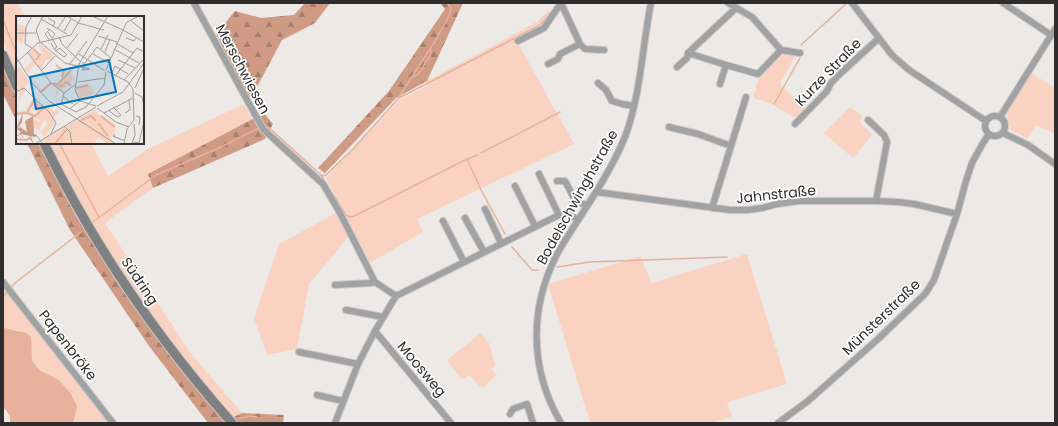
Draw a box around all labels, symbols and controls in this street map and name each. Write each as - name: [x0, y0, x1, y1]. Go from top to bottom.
- inset map: [16, 16, 144, 144]
- street label: Merschwiesen: [211, 20, 275, 118]
- street label: Kurze Straße: [790, 33, 866, 110]
- street label: Bodelschwinghstraße: [532, 126, 623, 268]
- street label: Jahnstraße: [735, 180, 817, 208]
- street label: Südring: [117, 253, 163, 309]
- street label: Münsterstraße: [838, 274, 925, 359]
- street label: Papenbröke: [34, 306, 102, 385]
- street label: Moosweg: [393, 337, 451, 401]

